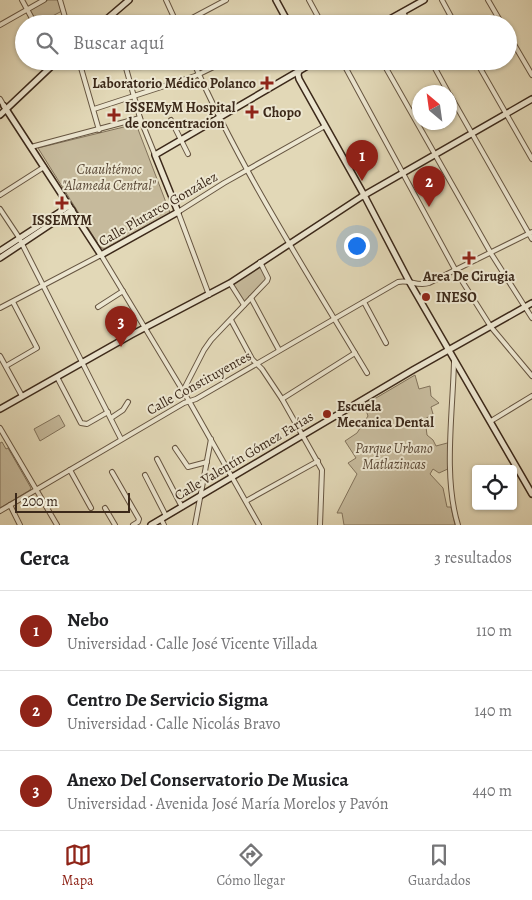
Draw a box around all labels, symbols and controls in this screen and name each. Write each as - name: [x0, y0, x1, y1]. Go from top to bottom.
- search box: [15, 15, 517, 70]
- icon: search: [33, 29, 61, 57]
- text: Buscar aquí: [73, 30, 164, 56]
- place label: Laboratorio Médico Polanco: [92, 74, 256, 93]
- marker: Laboratorio Médico Polanco: [260, 76, 274, 90]
- north arrow: [412, 85, 457, 130]
- place label: ISSEMyM Hospital de concentracion: [125, 98, 236, 133]
- place label: Chopo: [263, 103, 301, 122]
- marker: Chopo: [245, 105, 259, 119]
- marker: ISSEMyM Hospital de concentracion: [107, 108, 121, 122]
- pin: 1: [346, 140, 378, 181]
- park label: Cuauhtémoc "Alameda Central": [62, 160, 157, 195]
- pin: 2: [413, 166, 445, 207]
- street label: Calle Plutarco González: [95, 167, 221, 251]
- marker: ISSEMYM: [55, 196, 69, 210]
- place label: ISSEMYM: [32, 211, 92, 230]
- your location: [344, 233, 370, 259]
- marker: Area De Cirugia: [462, 251, 476, 265]
- place label: Area De Cirugia: [422, 267, 515, 286]
- place label: INESO: [436, 288, 477, 307]
- marker: INESO: [420, 291, 432, 303]
- pin: 3: [105, 306, 137, 347]
- street label: Calle Constituyentes: [143, 346, 255, 420]
- place label: Escuela Mecanica Dental: [337, 397, 434, 432]
- street label: Calle Valentín Gómez Farías: [171, 407, 317, 505]
- marker: Escuela Mecanica Dental: [321, 408, 333, 420]
- park label: Parque Urbano Matlazincas: [355, 439, 433, 474]
- map controls: [472, 465, 517, 510]
- button: locate: [472, 465, 517, 510]
- scale bar: [15, 490, 130, 513]
- text: 200 m: [22, 492, 58, 511]
- text: Cerca: [20, 544, 70, 572]
- text: 3 resultados: [434, 547, 512, 569]
- text: Nebo: [67, 607, 109, 633]
- text: 1: [33, 620, 39, 642]
- text: 110 m: [476, 620, 512, 642]
- text: Universidad · Calle José Vicente Villada: [67, 633, 318, 655]
- text: Centro De Servicio Sigma: [67, 687, 269, 713]
- text: 2: [32, 700, 40, 722]
- text: 140 m: [474, 700, 512, 722]
- text: Universidad · Calle Nicolás Bravo: [67, 713, 280, 735]
- text: Anexo Del Conservatorio De Musica: [67, 767, 349, 793]
- text: 3: [33, 780, 39, 802]
- text: 440 m: [472, 780, 512, 802]
- text: Universidad · Avenida José María Morelos y Pavón: [67, 793, 388, 815]
- tab: Mapa: [61, 841, 94, 890]
- tab: Cómo llegar: [217, 841, 285, 890]
- tab: Guardados: [408, 841, 471, 890]

